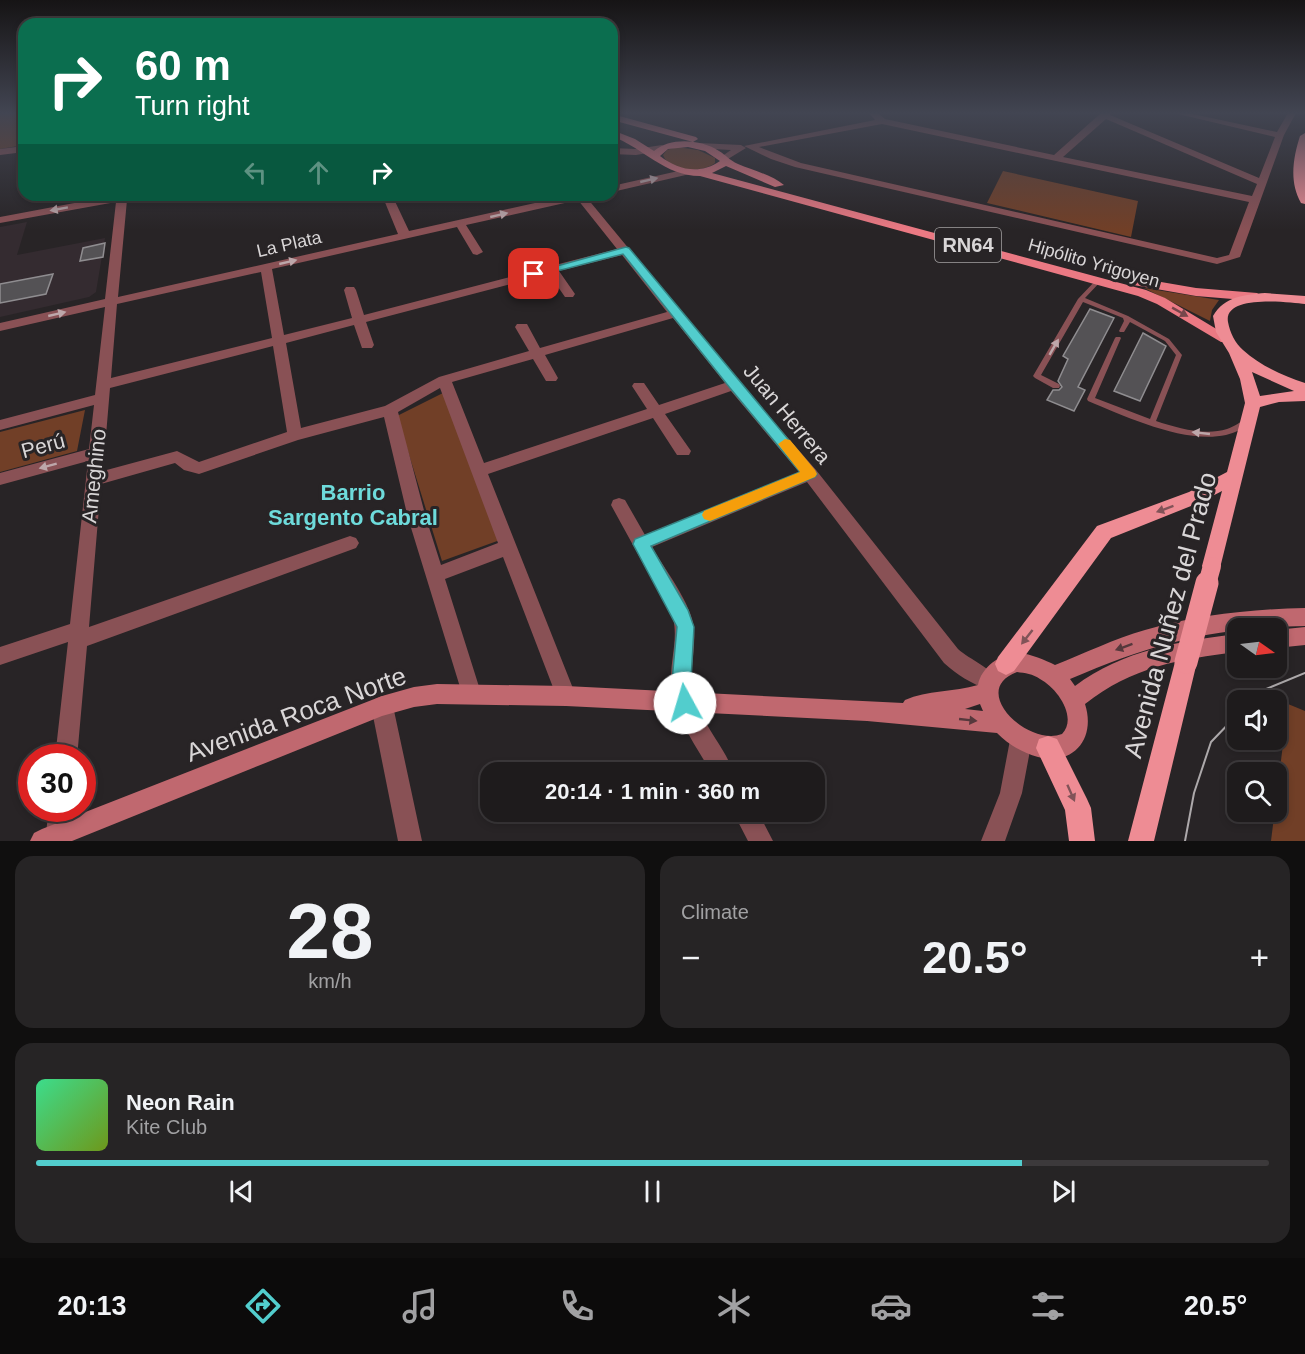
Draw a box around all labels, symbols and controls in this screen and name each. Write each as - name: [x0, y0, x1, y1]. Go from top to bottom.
- icon: right: [36, 42, 114, 120]
- text: 60 m: [135, 42, 231, 89]
- text: Turn right: [135, 91, 250, 121]
- icon: left: [239, 156, 272, 189]
- icon: ahead: [302, 156, 335, 189]
- icon: right: [365, 156, 398, 189]
- one-way arrow: [640, 175, 659, 185]
- one-way arrow: [49, 205, 68, 214]
- one-way arrow: [490, 210, 509, 219]
- street label: La Plata: [255, 227, 324, 261]
- road number: RN64: [935, 228, 1001, 262]
- street label: Hipólito Yrigoyen: [1026, 235, 1162, 291]
- pin: [508, 248, 559, 299]
- one-way arrow: [279, 257, 298, 267]
- icon: arrive: [517, 257, 550, 290]
- one-way arrow: [1172, 306, 1188, 317]
- one-way arrow: [48, 309, 66, 319]
- one-way arrow: [1048, 339, 1059, 355]
- street label: Juan Herrera: [739, 359, 836, 468]
- street label: Ameghino: [77, 428, 110, 524]
- one-way arrow: [1192, 428, 1211, 438]
- street label: Perú: [18, 429, 67, 462]
- one-way arrow: [39, 462, 57, 471]
- street label: Avenida Nuñez del Prado: [1117, 469, 1223, 761]
- district label: Barrio Sargento Cabral: [268, 480, 438, 530]
- one-way arrow: [1155, 504, 1173, 514]
- north arrow: [1227, 618, 1287, 678]
- map controls: [1227, 618, 1287, 822]
- one-way arrow: [1022, 629, 1034, 644]
- one-way arrow: [1115, 643, 1133, 653]
- street label: Avenida Roca Norte: [182, 660, 410, 768]
- position arrow: [653, 671, 717, 735]
- button: sound: [1227, 690, 1287, 750]
- one-way arrow: [958, 715, 977, 725]
- speed limit sign: 30: [18, 744, 96, 822]
- button: search: [1227, 762, 1287, 822]
- text: 20:14 · 1 min · 360 m: [545, 779, 760, 804]
- one-way arrow: [1066, 784, 1076, 802]
- text: 28: [287, 887, 373, 975]
- text: Climate: [681, 901, 749, 923]
- text: 20.5°: [922, 932, 1028, 983]
- text: −: [681, 939, 700, 976]
- text: +: [1250, 939, 1269, 976]
- text: km/h: [308, 970, 352, 992]
- text: Neon Rain: [126, 1090, 235, 1115]
- text: Kite Club: [126, 1116, 207, 1138]
- icon: previous: [225, 1175, 258, 1208]
- icon: pause: [636, 1175, 669, 1208]
- icon: next: [1047, 1175, 1080, 1208]
- icon: directions: [242, 1285, 284, 1327]
- icon: music: [399, 1285, 441, 1327]
- icon: phone: [556, 1285, 598, 1327]
- icon: climate: [713, 1285, 755, 1327]
- icon: car: [870, 1285, 912, 1327]
- icon: filters: [1027, 1285, 1069, 1327]
- text: 20:13: [58, 1291, 127, 1321]
- text: 20.5°: [1184, 1291, 1247, 1321]

